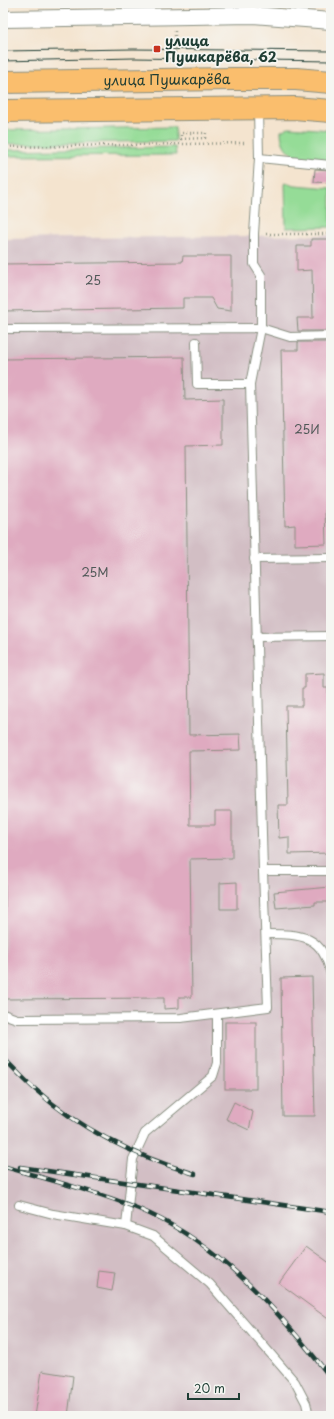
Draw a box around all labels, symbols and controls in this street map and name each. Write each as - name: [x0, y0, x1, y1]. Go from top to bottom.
- place label: улица Пушкарёва, 62: [165, 30, 277, 67]
- marker: улица Пушкарёва, 62: [152, 44, 162, 54]
- street label: улица Пушкарёва: [103, 68, 231, 91]
- house number: 25: [85, 271, 101, 289]
- house number: 25И: [294, 420, 320, 438]
- house number: 25М: [81, 563, 109, 581]
- scale bar: [188, 1375, 239, 1401]
- text: 20 m: [194, 1379, 225, 1397]

